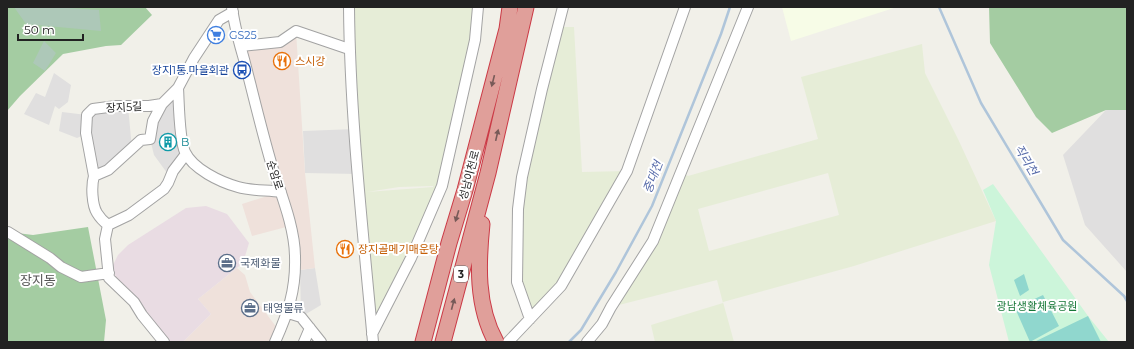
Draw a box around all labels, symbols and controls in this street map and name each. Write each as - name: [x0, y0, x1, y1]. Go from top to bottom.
- scale bar: [18, 16, 83, 42]
- text: 50 m: [24, 22, 55, 37]
- supermarket icon: GS25: [206, 25, 226, 45]
- place label: GS25: [229, 28, 257, 42]
- restaurant icon: 스시강: [272, 51, 292, 71]
- place label: 스시강: [295, 54, 325, 68]
- bus stop icon: 장지1통.마을회관: [232, 60, 252, 80]
- place label: 장지1통.마을회관: [152, 63, 229, 77]
- one-way arrow: [490, 76, 496, 88]
- street label: 장지5길: [105, 99, 143, 115]
- one-way arrow: [494, 129, 500, 141]
- building icon: B: [158, 132, 178, 152]
- place label: B: [181, 135, 189, 149]
- water label: 직리천: [1011, 142, 1042, 179]
- street label: 성남이천로: [456, 149, 482, 201]
- water label: 중대천: [640, 157, 666, 195]
- street label: 순암로: [264, 158, 286, 192]
- one-way arrow: [454, 211, 460, 223]
- restaurant icon: 장지골메기매운탕: [335, 239, 355, 259]
- place label: 장지골메기매운탕: [358, 242, 439, 256]
- office icon: 국제화물: [217, 253, 237, 273]
- place label: 국제화물: [240, 256, 280, 270]
- road number: 3: [454, 266, 468, 282]
- district label: 장지동: [20, 272, 56, 288]
- office icon: 태영물류: [240, 298, 260, 318]
- one-way arrow: [450, 298, 456, 310]
- park label: 광남생활체육공원: [997, 299, 1077, 313]
- place label: 태영물류: [263, 301, 303, 315]

